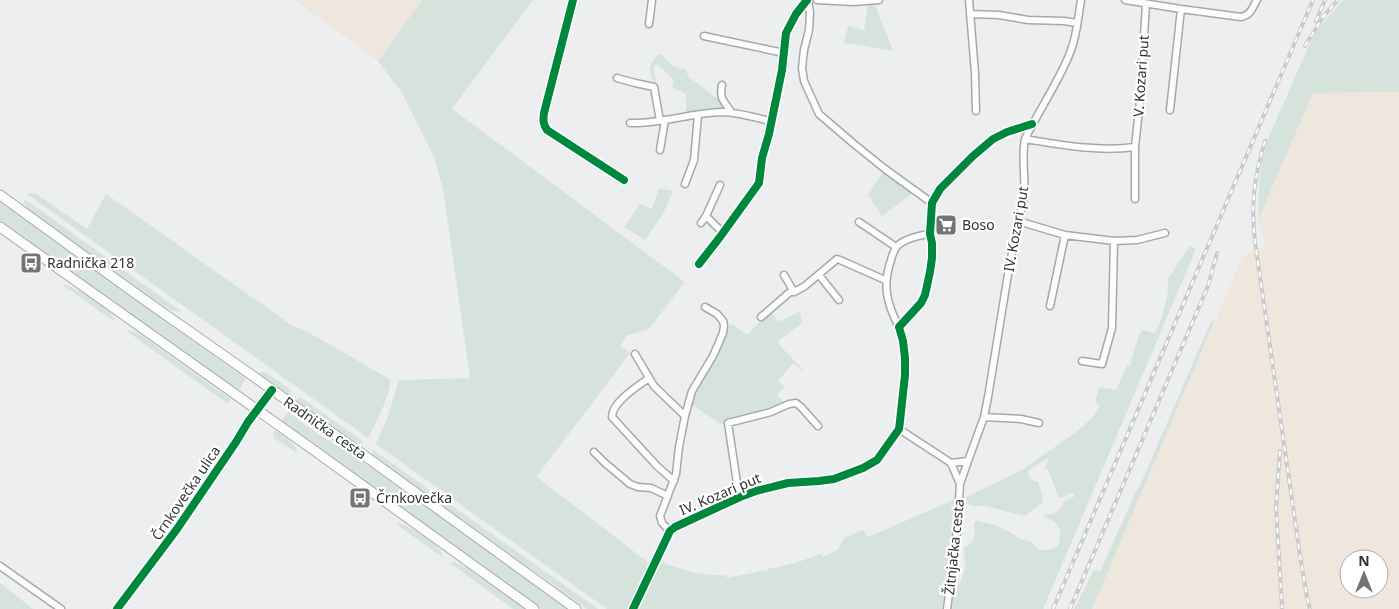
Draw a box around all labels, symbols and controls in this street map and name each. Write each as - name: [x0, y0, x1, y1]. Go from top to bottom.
- street label: V. Kozari put: [1128, 34, 1153, 117]
- street label: IV. Kozari put: [999, 185, 1032, 273]
- supermarket icon: Boso: [934, 213, 958, 237]
- place label: Boso: [962, 215, 995, 234]
- bus stop icon: Radnička 218: [19, 251, 43, 275]
- place label: Radnička 218: [47, 253, 134, 272]
- street label: Radnička cesta: [280, 392, 371, 463]
- street label: Črnkovečka ulica: [147, 442, 224, 544]
- street label: IV. Kozari put: [676, 468, 763, 519]
- bus stop icon: Črnkovečka: [348, 486, 372, 510]
- place label: Črnkovečka: [376, 488, 452, 507]
- street label: Žitnjačka cesta: [939, 498, 968, 596]
- north arrow: [1339, 549, 1389, 599]
- text: N: [1358, 551, 1370, 570]

